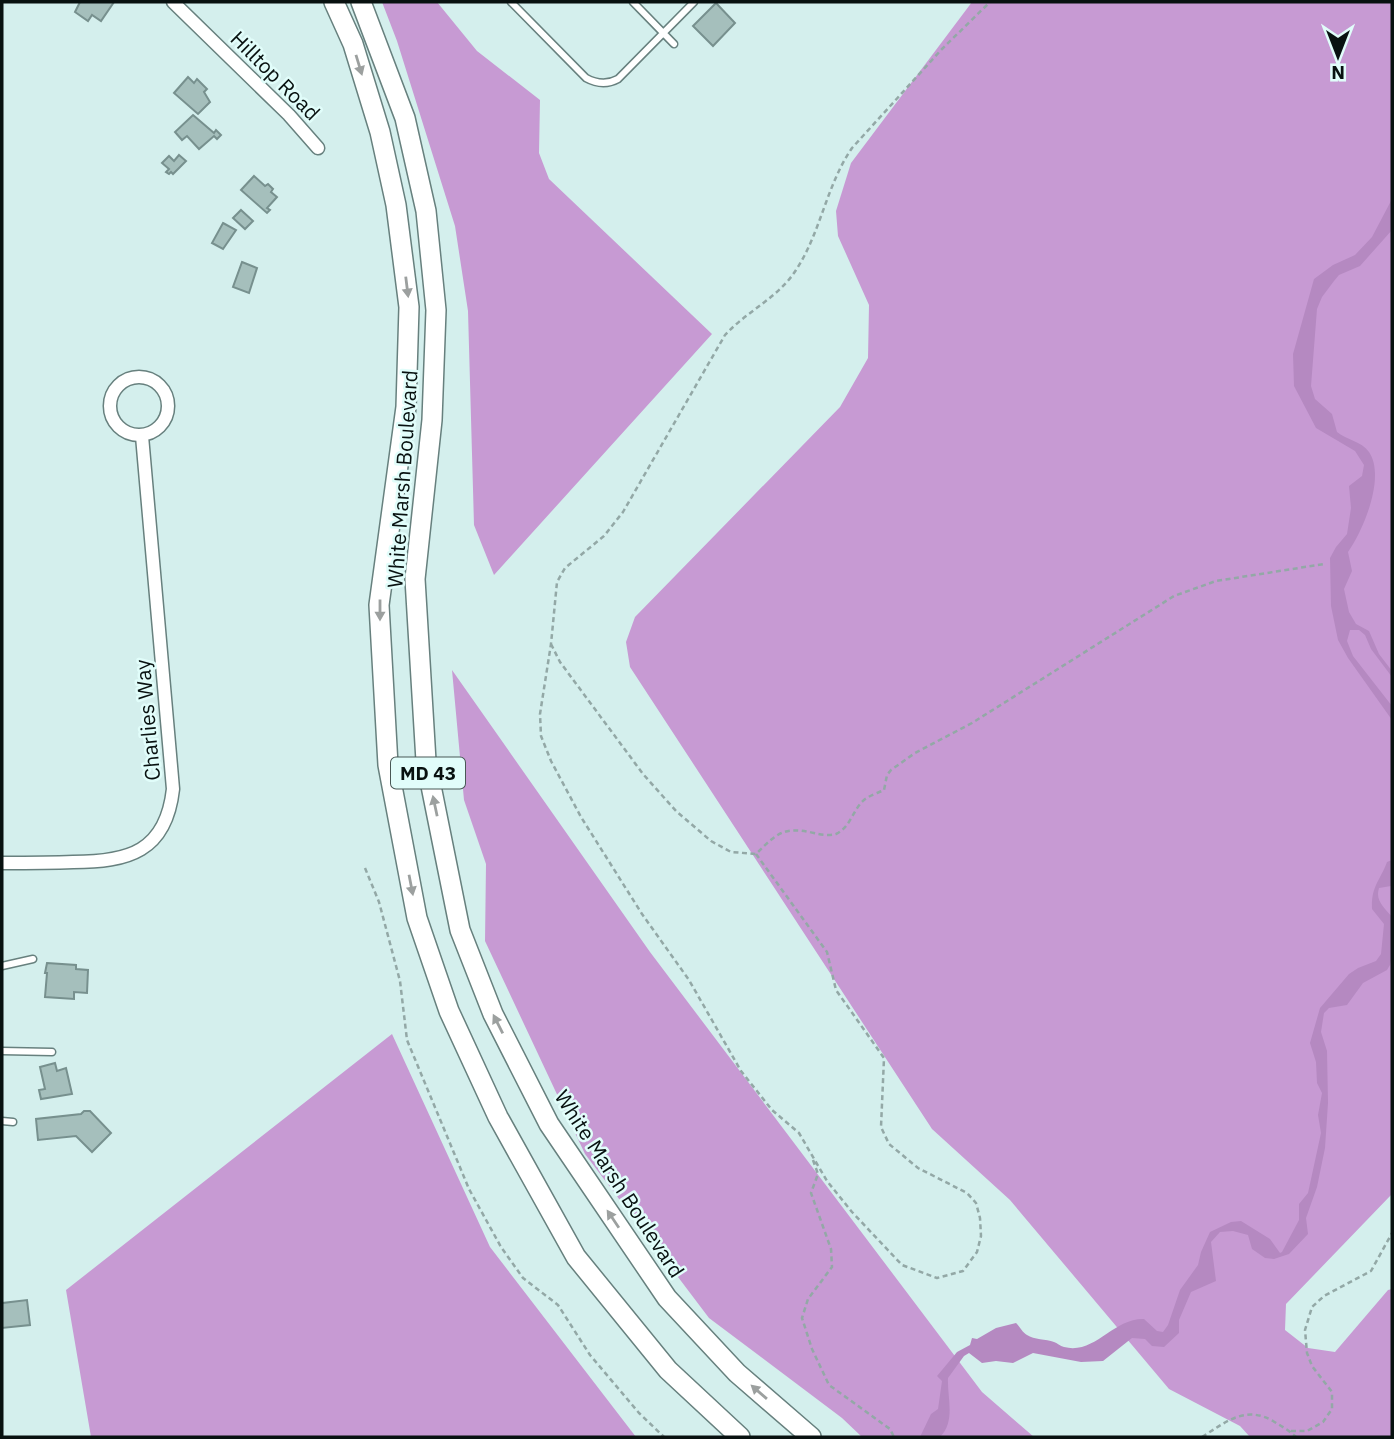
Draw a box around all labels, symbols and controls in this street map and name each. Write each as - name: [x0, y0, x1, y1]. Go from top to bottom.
- north arrow: [1303, 21, 1373, 91]
- street label: Hilltop Road: [225, 24, 327, 126]
- one-way arrow: [355, 55, 365, 76]
- text: N: [1331, 61, 1345, 85]
- one-way arrow: [401, 276, 412, 298]
- street label: White Marsh Boulevard: [380, 369, 424, 589]
- one-way arrow: [374, 600, 386, 622]
- street label: Charlies Way: [128, 658, 166, 782]
- road number: MD 43: [391, 758, 465, 788]
- one-way arrow: [429, 795, 440, 817]
- one-way arrow: [406, 874, 417, 896]
- one-way arrow: [492, 1014, 504, 1034]
- street label: White Marsh Boulevard: [549, 1084, 691, 1283]
- one-way arrow: [607, 1209, 620, 1229]
- one-way arrow: [750, 1384, 768, 1400]

